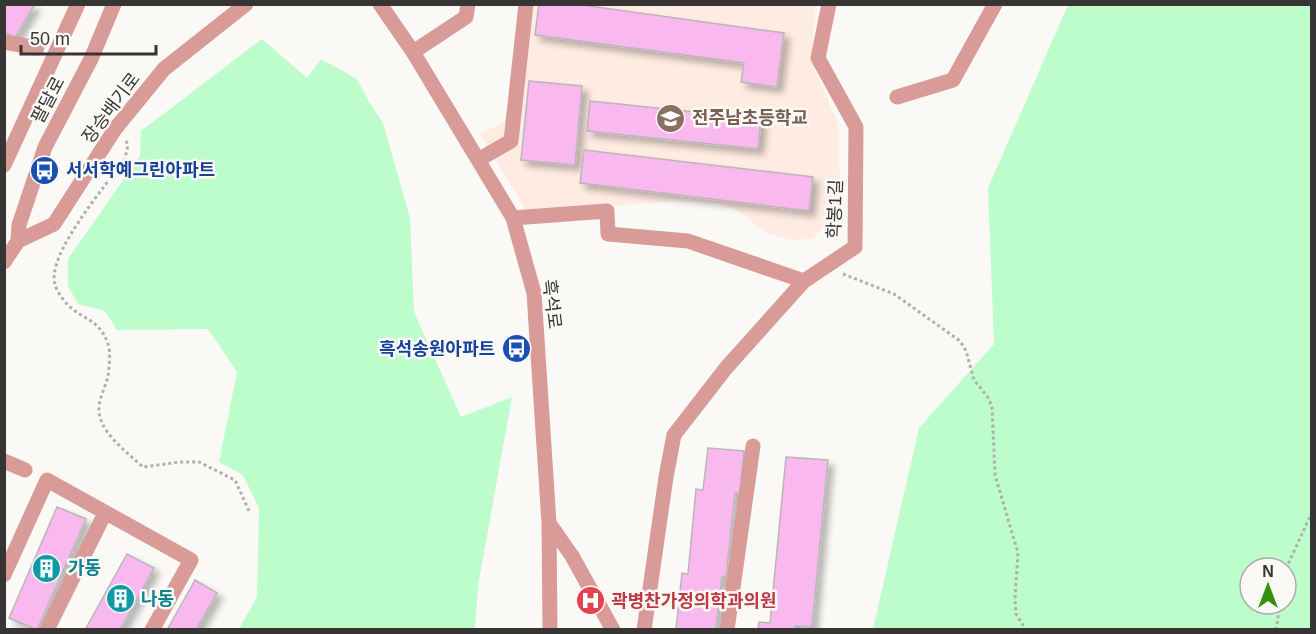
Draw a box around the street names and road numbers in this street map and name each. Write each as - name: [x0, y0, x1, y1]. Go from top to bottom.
- street label: 장승배기로: [78, 69, 144, 147]
- street label: 팔달로: [28, 73, 68, 127]
- street label: 학봉1길: [824, 179, 846, 239]
- street label: 흑석로: [539, 278, 565, 330]

